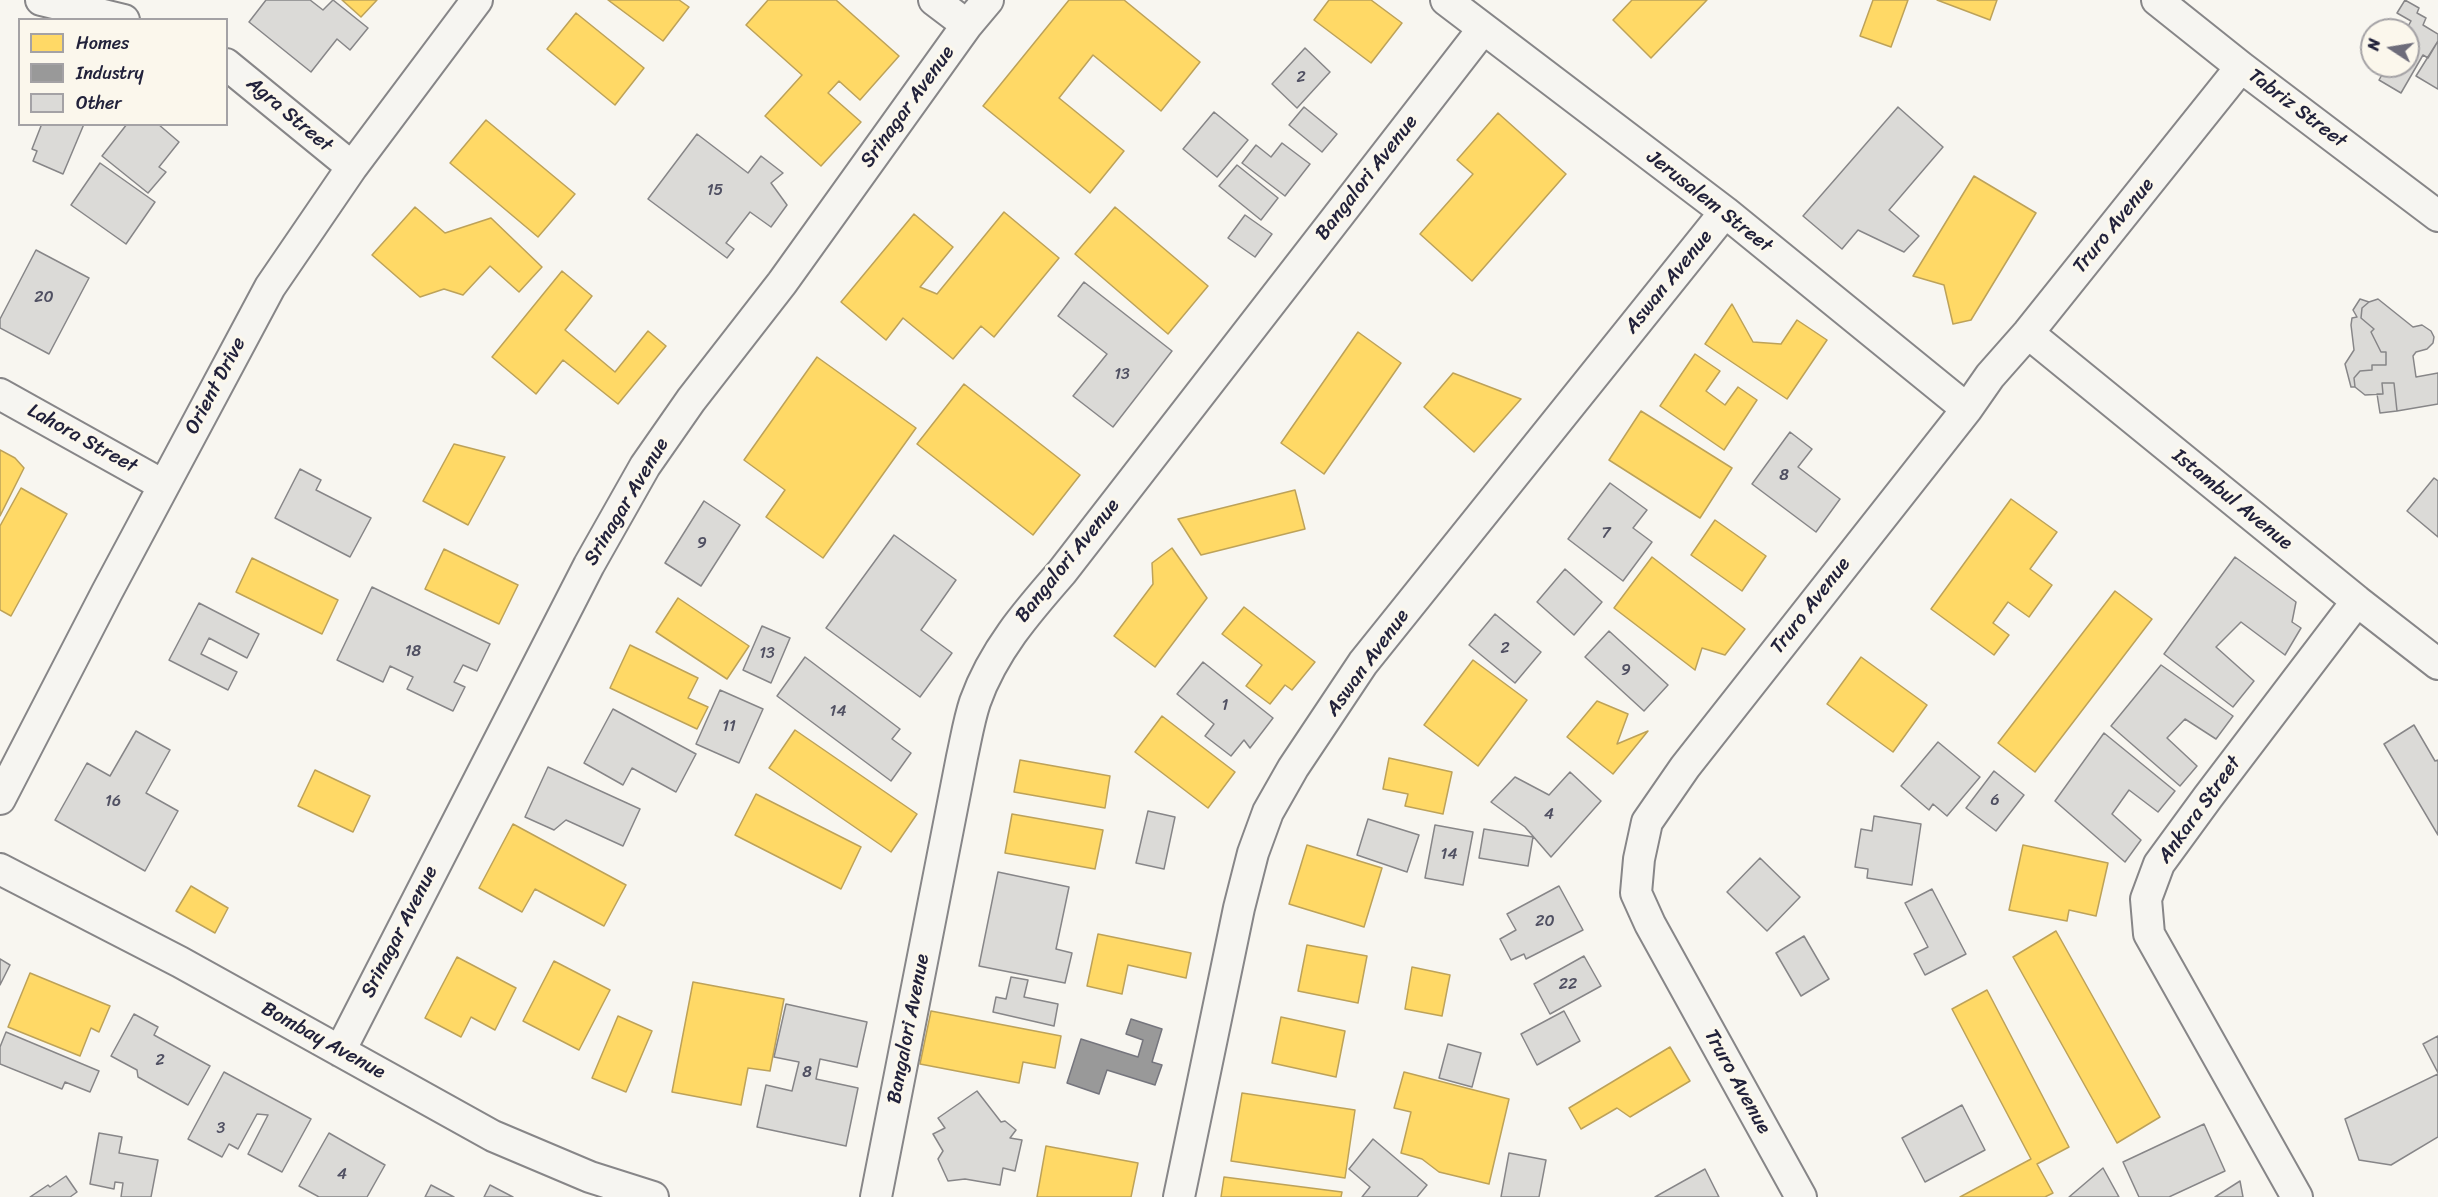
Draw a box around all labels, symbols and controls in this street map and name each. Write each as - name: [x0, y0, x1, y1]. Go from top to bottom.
- legend: [18, 18, 228, 126]
- north arrow: [2360, 18, 2420, 78]
- text: Homes: [76, 27, 129, 59]
- text: N: [2359, 36, 2389, 53]
- street label: Srinagar Avenue: [856, 42, 960, 172]
- text: Industry: [76, 57, 144, 89]
- street label: Tabriz Street: [2243, 64, 2351, 154]
- house number: 2: [1296, 68, 1306, 88]
- street label: Agra Street: [241, 72, 337, 158]
- text: Other: [76, 87, 122, 119]
- street label: Bangalori Avenue: [1311, 111, 1423, 245]
- street label: Jerusalem Street: [1642, 146, 1776, 258]
- street label: Truro Avenue: [2068, 174, 2160, 278]
- house number: 15: [707, 181, 723, 201]
- street label: Aswan Avenue: [1620, 225, 1718, 339]
- house number: 20: [34, 288, 54, 308]
- street label: Orient Drive: [180, 333, 252, 439]
- house number: 13: [1114, 365, 1130, 385]
- street label: Lahora Street: [23, 399, 141, 479]
- street label: Srinagar Avenue: [580, 434, 674, 570]
- street label: Istambul Avenue: [2167, 444, 2297, 556]
- house number: 8: [1779, 466, 1789, 486]
- street label: Bangalori Avenue: [1011, 494, 1125, 628]
- house number: 7: [1601, 524, 1611, 544]
- house number: 9: [697, 534, 707, 554]
- street label: Truro Avenue: [1766, 553, 1856, 659]
- street label: Aswan Avenue: [1321, 605, 1415, 721]
- house number: 2: [1500, 639, 1510, 659]
- house number: 18: [405, 642, 421, 662]
- house number: 13: [759, 644, 775, 664]
- house number: 9: [1621, 661, 1631, 681]
- house number: 1: [1222, 696, 1228, 716]
- house number: 14: [830, 702, 846, 722]
- house number: 11: [722, 717, 736, 737]
- street label: Ankara Street: [2153, 752, 2247, 868]
- house number: 6: [1990, 791, 2000, 811]
- house number: 16: [105, 792, 121, 812]
- house number: 4: [1544, 805, 1554, 825]
- house number: 14: [1441, 845, 1457, 865]
- street label: Srinagar Avenue: [357, 862, 443, 1002]
- house number: 20: [1535, 912, 1555, 932]
- street label: Bangalori Avenue: [883, 952, 935, 1106]
- house number: 22: [1559, 975, 1577, 995]
- street label: Bombay Avenue: [257, 997, 389, 1085]
- street label: Truro Avenue: [1698, 1026, 1776, 1138]
- house number: 2: [155, 1051, 165, 1071]
- house number: 8: [802, 1063, 812, 1083]
- house number: 3: [217, 1119, 225, 1139]
- house number: 4: [337, 1165, 347, 1185]

